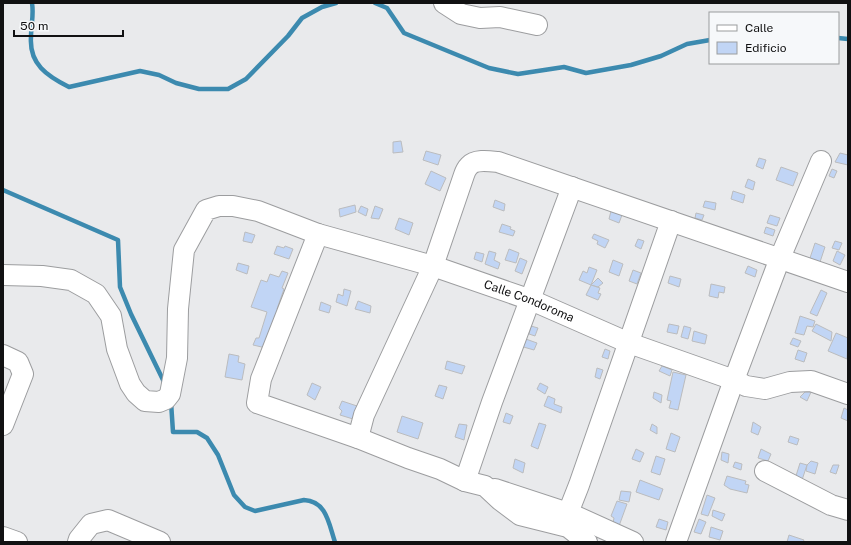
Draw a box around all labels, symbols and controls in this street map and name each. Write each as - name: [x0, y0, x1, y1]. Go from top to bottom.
- scale bar: [14, 12, 123, 38]
- legend: [709, 12, 839, 64]
- text: 50 m: [20, 19, 48, 33]
- text: Calle: [745, 21, 774, 35]
- text: Edificio: [745, 41, 787, 55]
- street label: Calle Condoroma: [482, 277, 576, 325]

